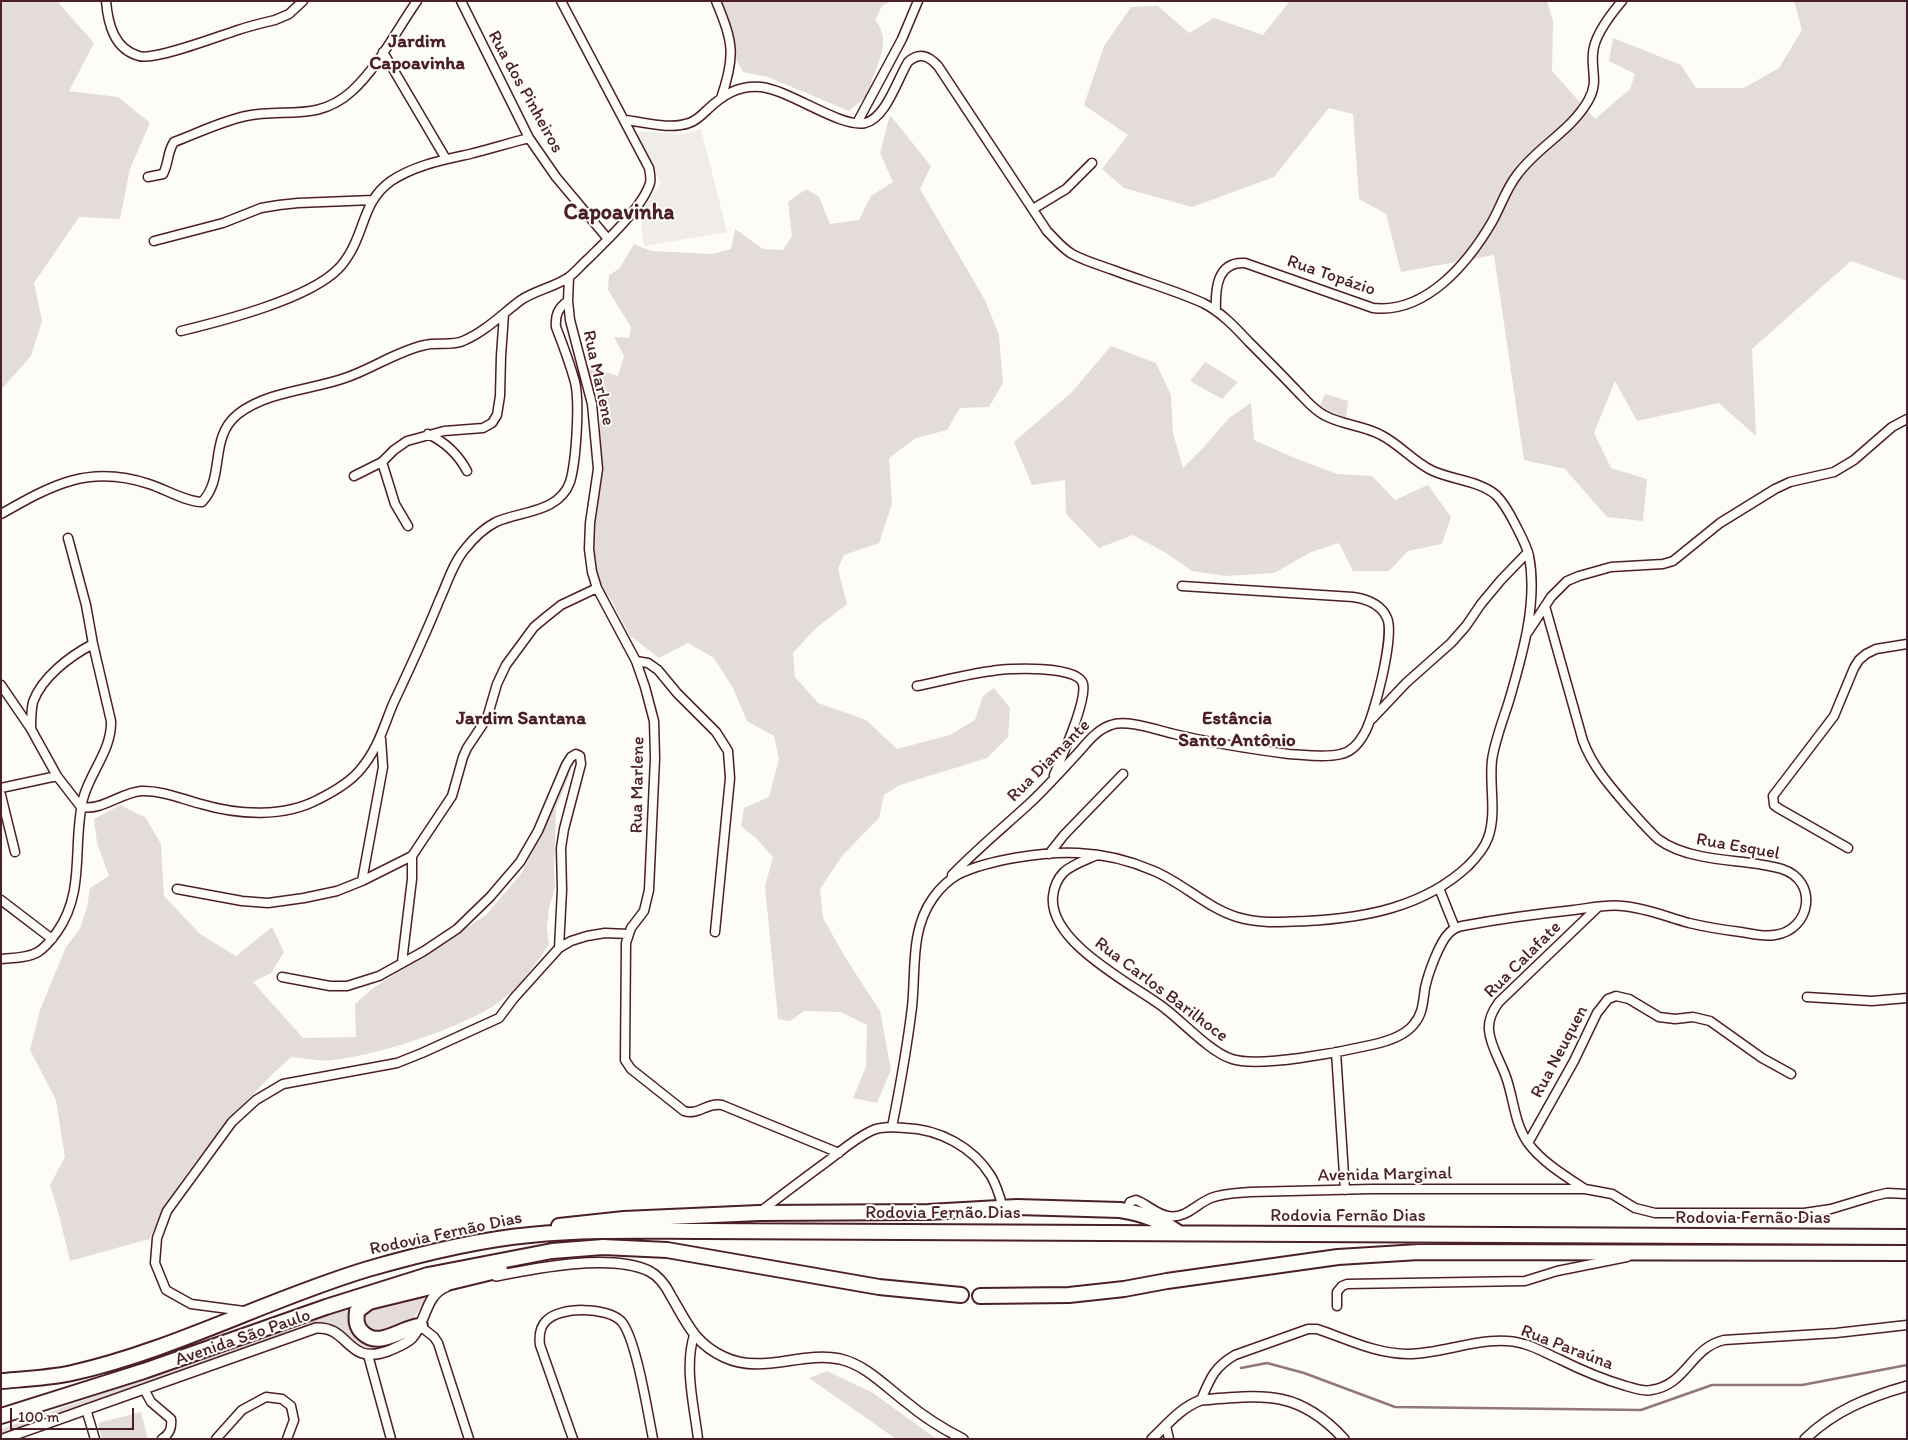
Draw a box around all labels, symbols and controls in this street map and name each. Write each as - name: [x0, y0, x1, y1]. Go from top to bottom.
- street label: Rua dos Pinheiros: [482, 27, 568, 157]
- district label: Jardim Capoavinha: [369, 31, 465, 75]
- district label: Capoavinha: [564, 200, 674, 226]
- street label: Rua Topázio: [1284, 251, 1378, 301]
- street label: Rua Marlene: [577, 328, 619, 428]
- district label: Jardim Santana: [456, 708, 586, 730]
- district label: Estância Santo Antônio: [1178, 708, 1296, 752]
- street label: Rua Diamante: [1003, 715, 1095, 807]
- street label: Rua Marlene: [626, 736, 650, 834]
- street label: Rua Esquel: [1695, 829, 1781, 865]
- street label: Rua Calafate: [1480, 917, 1566, 1003]
- street label: Rua Carlos Barilhoce: [1090, 933, 1232, 1047]
- street label: Rua Neuquen: [1527, 1002, 1593, 1102]
- street label: Avenida Marginal: [1318, 1163, 1452, 1187]
- street label: Rodovia Fernão Dias: [865, 1202, 1021, 1224]
- street label: Rodovia Fernão Dias: [1270, 1205, 1426, 1227]
- street label: Rodovia Fernão Dias: [368, 1207, 524, 1261]
- street label: Rodovia Fernão Dias: [1675, 1207, 1831, 1229]
- street label: Avenida São Paulo: [173, 1305, 313, 1371]
- street label: Rua Paraúna: [1518, 1320, 1616, 1376]
- scale bar: [12, 1398, 136, 1430]
- text: 100 m: [18, 1408, 59, 1426]

